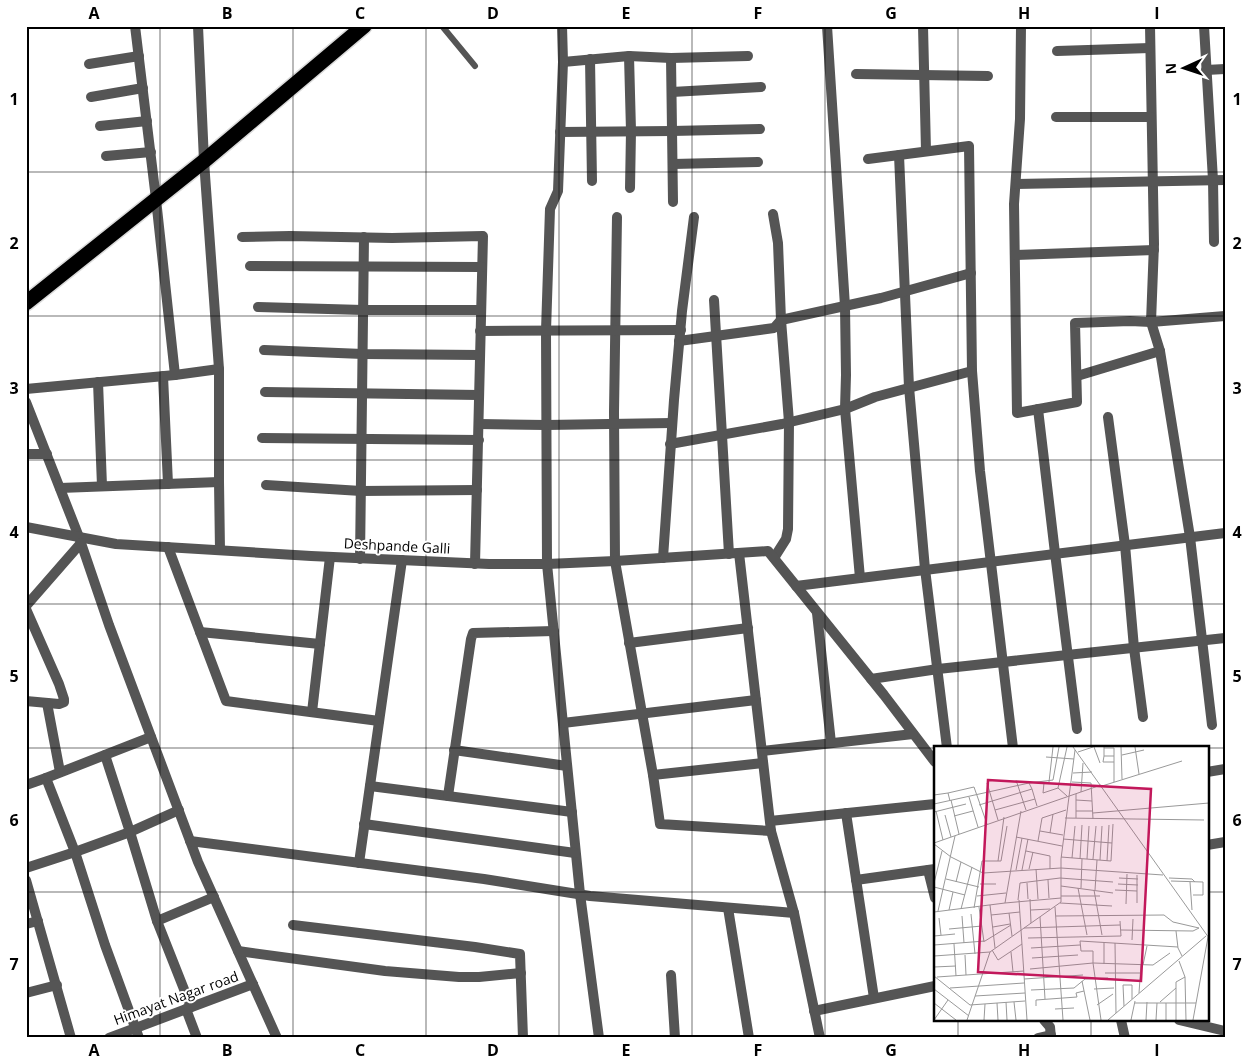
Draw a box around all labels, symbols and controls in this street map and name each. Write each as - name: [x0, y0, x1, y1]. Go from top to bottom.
- text: A: [88, 2, 100, 24]
- text: B: [222, 2, 232, 24]
- text: C: [355, 2, 365, 24]
- text: D: [487, 2, 499, 24]
- text: E: [622, 2, 631, 24]
- text: F: [754, 2, 762, 24]
- text: G: [885, 2, 897, 24]
- text: H: [1018, 2, 1030, 24]
- text: I: [1154, 2, 1160, 24]
- north arrow: [1158, 42, 1208, 92]
- text: N: [1161, 63, 1180, 75]
- text: 1: [9, 88, 19, 110]
- text: 1: [1232, 88, 1242, 110]
- text: 2: [9, 232, 19, 254]
- text: 2: [1232, 232, 1242, 254]
- text: 3: [9, 377, 19, 399]
- text: 3: [1232, 377, 1242, 399]
- text: 4: [9, 521, 19, 543]
- text: 4: [1232, 521, 1242, 543]
- street label: Deshpande Galli: [343, 533, 451, 558]
- text: 5: [9, 665, 19, 687]
- text: 5: [1232, 665, 1242, 687]
- inset map: [934, 746, 1208, 1022]
- text: 6: [9, 809, 19, 831]
- text: 6: [1232, 809, 1242, 831]
- text: 7: [9, 953, 19, 975]
- text: 7: [1232, 953, 1242, 975]
- street label: Himayat Nagar road: [111, 966, 241, 1029]
- text: A: [88, 1039, 100, 1061]
- text: B: [222, 1039, 232, 1061]
- text: C: [355, 1039, 365, 1061]
- text: D: [487, 1039, 499, 1061]
- text: E: [622, 1039, 631, 1061]
- text: F: [754, 1039, 762, 1061]
- text: G: [885, 1039, 897, 1061]
- text: H: [1018, 1039, 1030, 1061]
- text: I: [1154, 1039, 1160, 1061]

